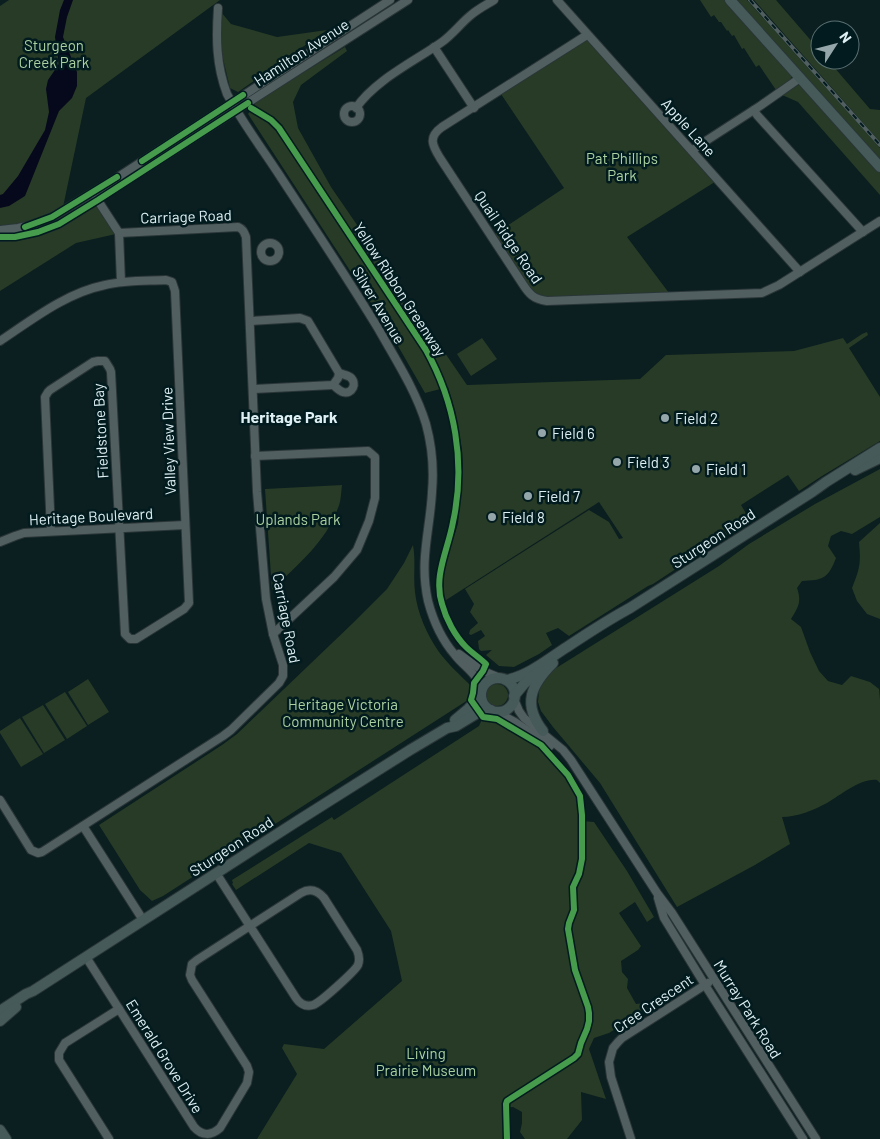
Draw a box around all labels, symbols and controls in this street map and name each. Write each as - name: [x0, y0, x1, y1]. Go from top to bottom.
- street label: Hamilton Avenue: [250, 15, 352, 89]
- north arrow: [810, 20, 860, 70]
- text: N: [836, 28, 856, 46]
- park label: Sturgeon Creek Park: [19, 36, 90, 71]
- street label: Apple Lane: [658, 94, 720, 160]
- park label: Pat Phillips Park: [586, 149, 658, 184]
- street label: Quail Ridge Road: [471, 187, 547, 287]
- street label: Carriage Road: [140, 205, 232, 227]
- street label: Yellow Ribbon Greenway: [350, 219, 450, 360]
- street label: Silver Avenue: [349, 263, 409, 347]
- street label: Fieldstone Bay: [89, 383, 111, 479]
- street label: Valley View Drive: [157, 387, 179, 495]
- district label: Heritage Park: [241, 407, 338, 426]
- place label: Field 2: [675, 409, 718, 427]
- marker: Field 2: [659, 412, 671, 424]
- place label: Field 6: [552, 424, 595, 442]
- marker: Field 6: [536, 427, 548, 439]
- place label: Field 3: [627, 453, 670, 471]
- marker: Field 3: [611, 456, 623, 468]
- place label: Field 1: [706, 460, 746, 478]
- marker: Field 1: [690, 463, 702, 475]
- place label: Field 7: [538, 487, 580, 505]
- marker: Field 7: [522, 490, 534, 502]
- street label: Heritage Boulevard: [28, 504, 154, 528]
- street label: Sturgeon Road: [668, 504, 758, 572]
- place label: Field 8: [502, 508, 545, 526]
- park label: Uplands Park: [256, 510, 341, 528]
- marker: Field 8: [486, 511, 498, 523]
- street label: Carriage Road: [269, 571, 305, 665]
- park label: Heritage Victoria Community Centre: [282, 695, 404, 730]
- street label: Sturgeon Road: [186, 812, 276, 880]
- street label: Murray Park Road: [710, 956, 786, 1062]
- street label: Cree Crescent: [610, 970, 696, 1036]
- street label: Emerald Grove Drive: [123, 996, 207, 1116]
- park label: Living Prairie Museum: [376, 1044, 476, 1079]

